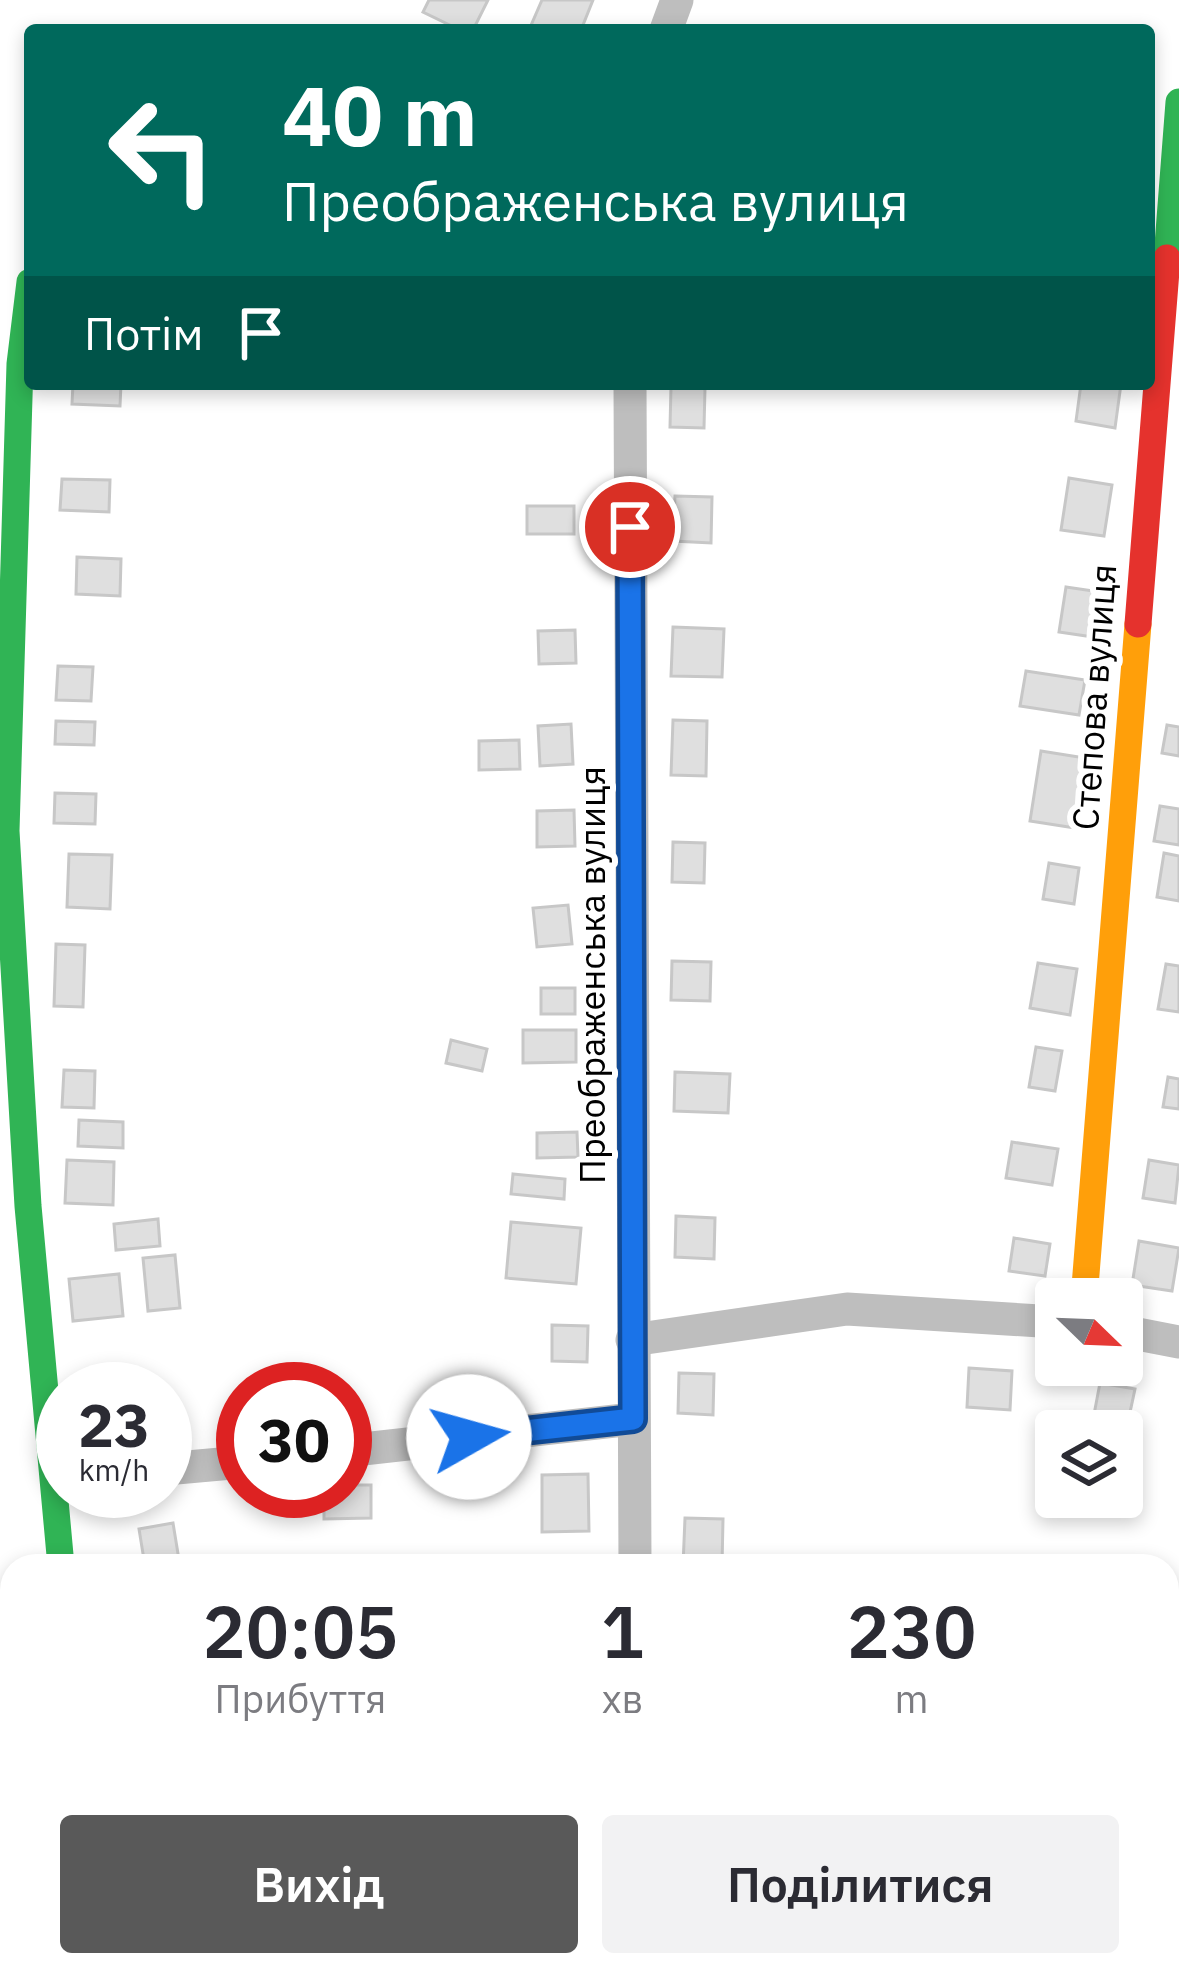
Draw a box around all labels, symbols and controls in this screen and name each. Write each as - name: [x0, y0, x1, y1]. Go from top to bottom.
- text: 40 m: [282, 60, 478, 169]
- icon: left: [84, 72, 240, 228]
- text: Преображенська вулиця: [282, 166, 909, 236]
- icon: arrive: [228, 300, 294, 366]
- text: Потім: [84, 304, 204, 362]
- pin: [579, 476, 681, 578]
- icon: arrive: [597, 494, 663, 560]
- street label: Степова вулиця: [1061, 562, 1126, 832]
- street label: Преображенська вулиця: [568, 766, 615, 1184]
- north arrow: [1035, 1278, 1143, 1386]
- map controls: [1035, 1278, 1143, 1518]
- speed limit sign: 30: [216, 1362, 372, 1518]
- position arrow: [406, 1374, 532, 1500]
- text: 23: [78, 1385, 150, 1464]
- button: layers: [1035, 1410, 1143, 1518]
- text: km/h: [79, 1450, 149, 1489]
- text: 20:05: [203, 1584, 398, 1678]
- text: 1: [601, 1584, 644, 1678]
- text: 230: [847, 1584, 976, 1678]
- text: Прибуття: [215, 1673, 386, 1724]
- text: хв: [602, 1673, 643, 1724]
- text: m: [895, 1673, 929, 1724]
- button: Вихід: [60, 1815, 578, 1953]
- button: Поділитися: [602, 1815, 1119, 1953]

